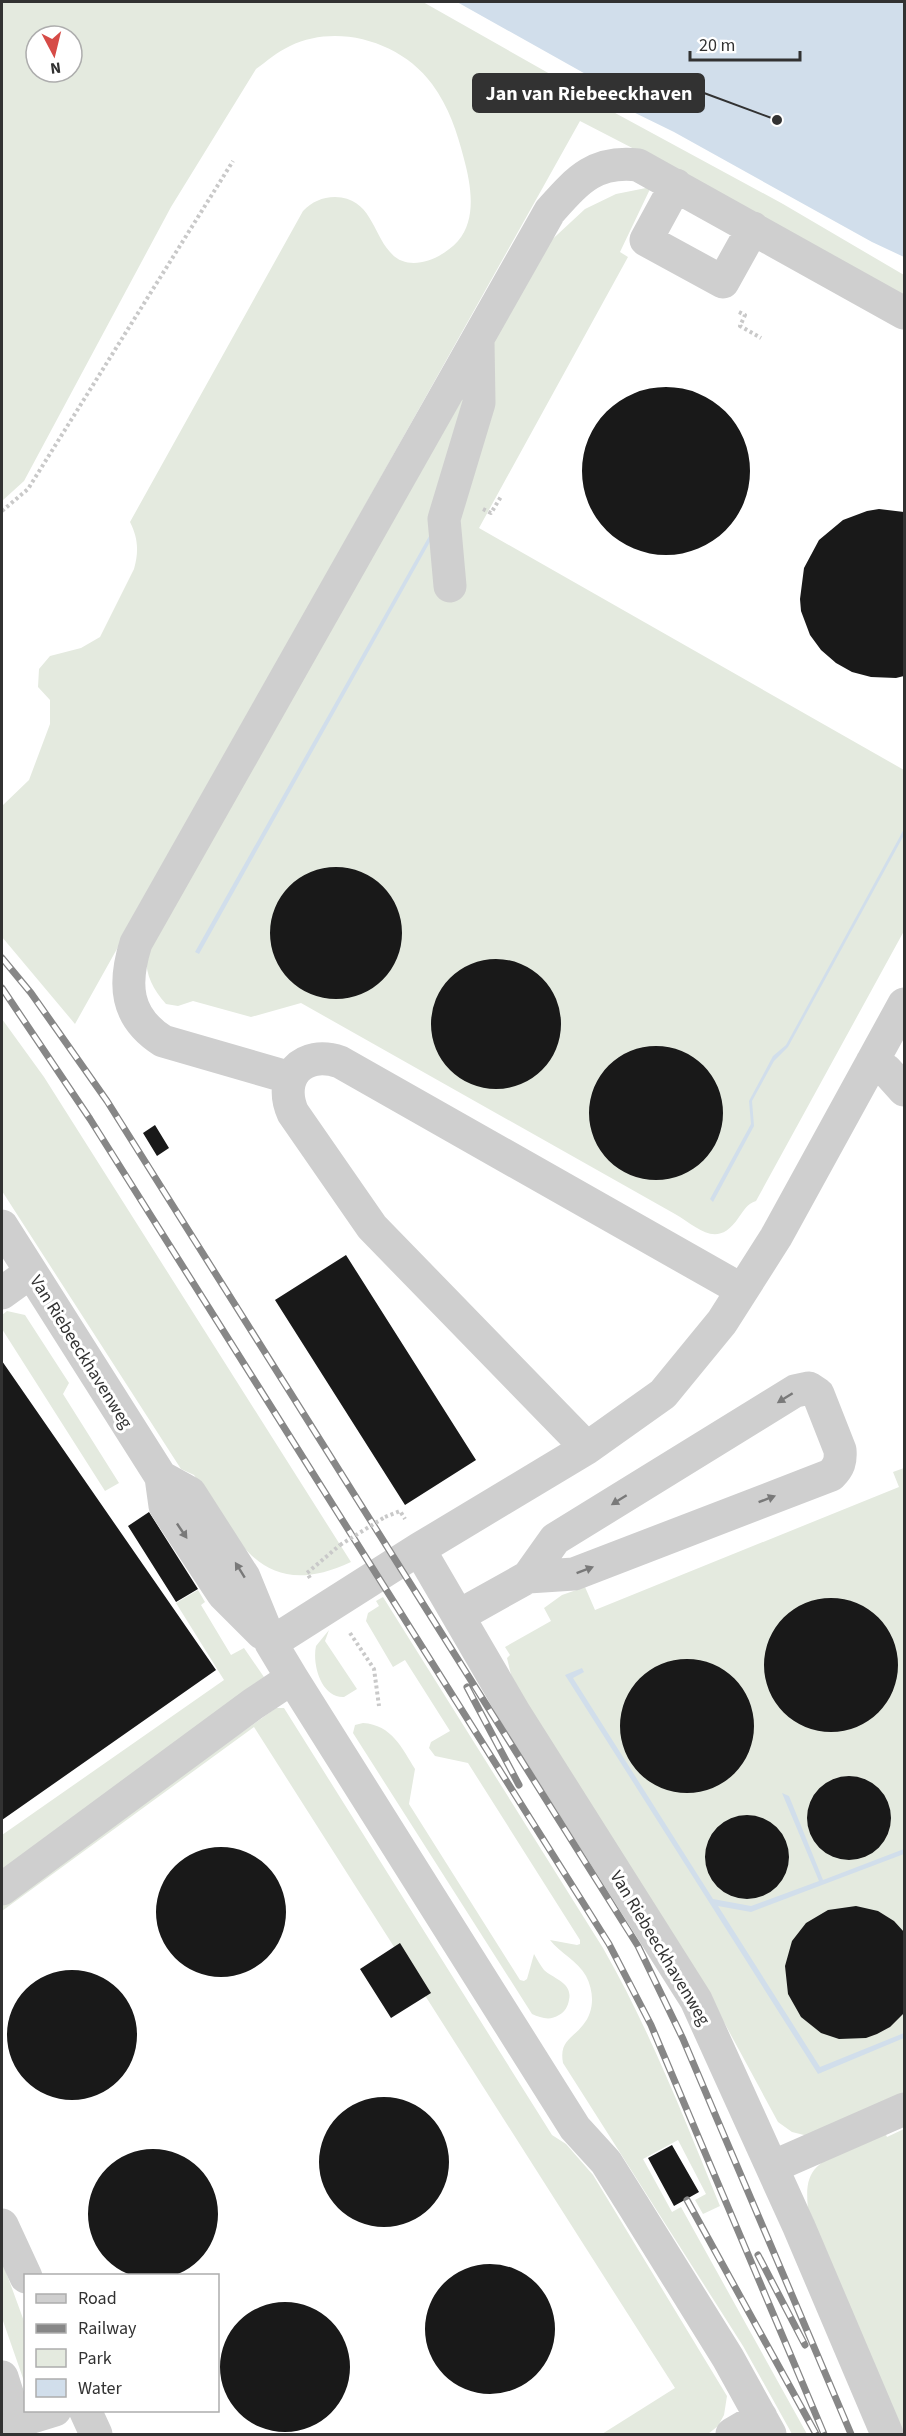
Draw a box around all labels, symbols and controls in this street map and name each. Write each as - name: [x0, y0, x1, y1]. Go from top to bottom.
- north arrow: [24, 24, 84, 84]
- scale bar: [690, 24, 800, 62]
- text: 20 m: [699, 33, 735, 58]
- text: N: [49, 56, 62, 79]
- callout: Jan van Riebeeckhaven: [473, 74, 704, 112]
- text: Jan van Riebeeckhaven: [486, 80, 692, 108]
- street label: Van Riebeeckhavenweg: [24, 1270, 138, 1434]
- one-way arrow: [777, 1392, 793, 1403]
- one-way arrow: [610, 1494, 627, 1505]
- one-way arrow: [758, 1494, 776, 1503]
- one-way arrow: [176, 1522, 187, 1539]
- one-way arrow: [234, 1562, 245, 1578]
- one-way arrow: [577, 1564, 595, 1574]
- street label: Van Riebeeckhavenweg: [604, 1866, 716, 2030]
- legend: [24, 2274, 219, 2412]
- text: Road: [78, 2286, 117, 2311]
- text: Railway: [78, 2316, 137, 2341]
- text: Park: [78, 2346, 112, 2371]
- text: Water: [78, 2376, 122, 2401]

